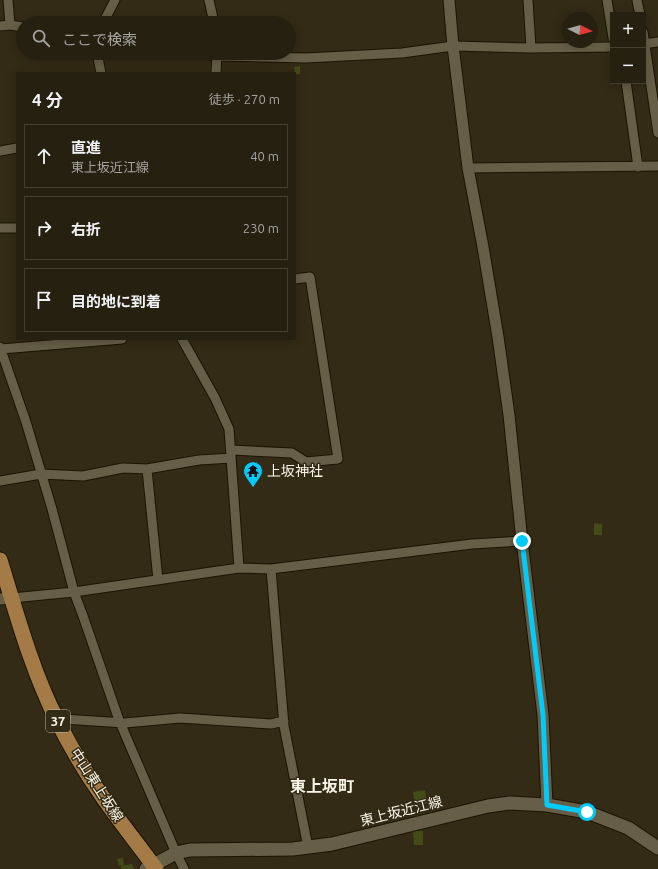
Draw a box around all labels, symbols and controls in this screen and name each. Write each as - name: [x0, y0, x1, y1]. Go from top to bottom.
- north arrow: [562, 12, 598, 48]
- map controls: [610, 12, 646, 84]
- button: +: [610, 12, 646, 48]
- search box: [16, 16, 296, 60]
- icon: search: [30, 27, 52, 49]
- text: ここで検索: [62, 31, 137, 48]
- button: −: [610, 48, 646, 84]
- text: 4 分: [32, 90, 63, 109]
- text: 徒歩 · 270 m: [209, 92, 280, 106]
- text: 直進: [71, 139, 101, 156]
- icon: ahead: [33, 145, 55, 167]
- text: 40 m: [250, 149, 279, 163]
- text: 東上坂近江線: [71, 160, 149, 174]
- icon: right: [33, 217, 55, 239]
- text: 右折: [71, 221, 101, 238]
- text: 230 m: [243, 221, 279, 235]
- icon: arrive: [33, 289, 55, 311]
- text: 目的地に到着: [71, 293, 161, 310]
- temple icon: 上坂神社: [242, 460, 264, 488]
- place label: 上坂神社: [267, 463, 323, 479]
- route end: [513, 532, 531, 550]
- road number: 37: [46, 710, 70, 732]
- street label: 中山東上坂線: [67, 745, 127, 825]
- district label: 東上坂町: [290, 777, 354, 795]
- street label: 東上坂近江線: [358, 793, 444, 829]
- route start: [578, 803, 596, 821]

